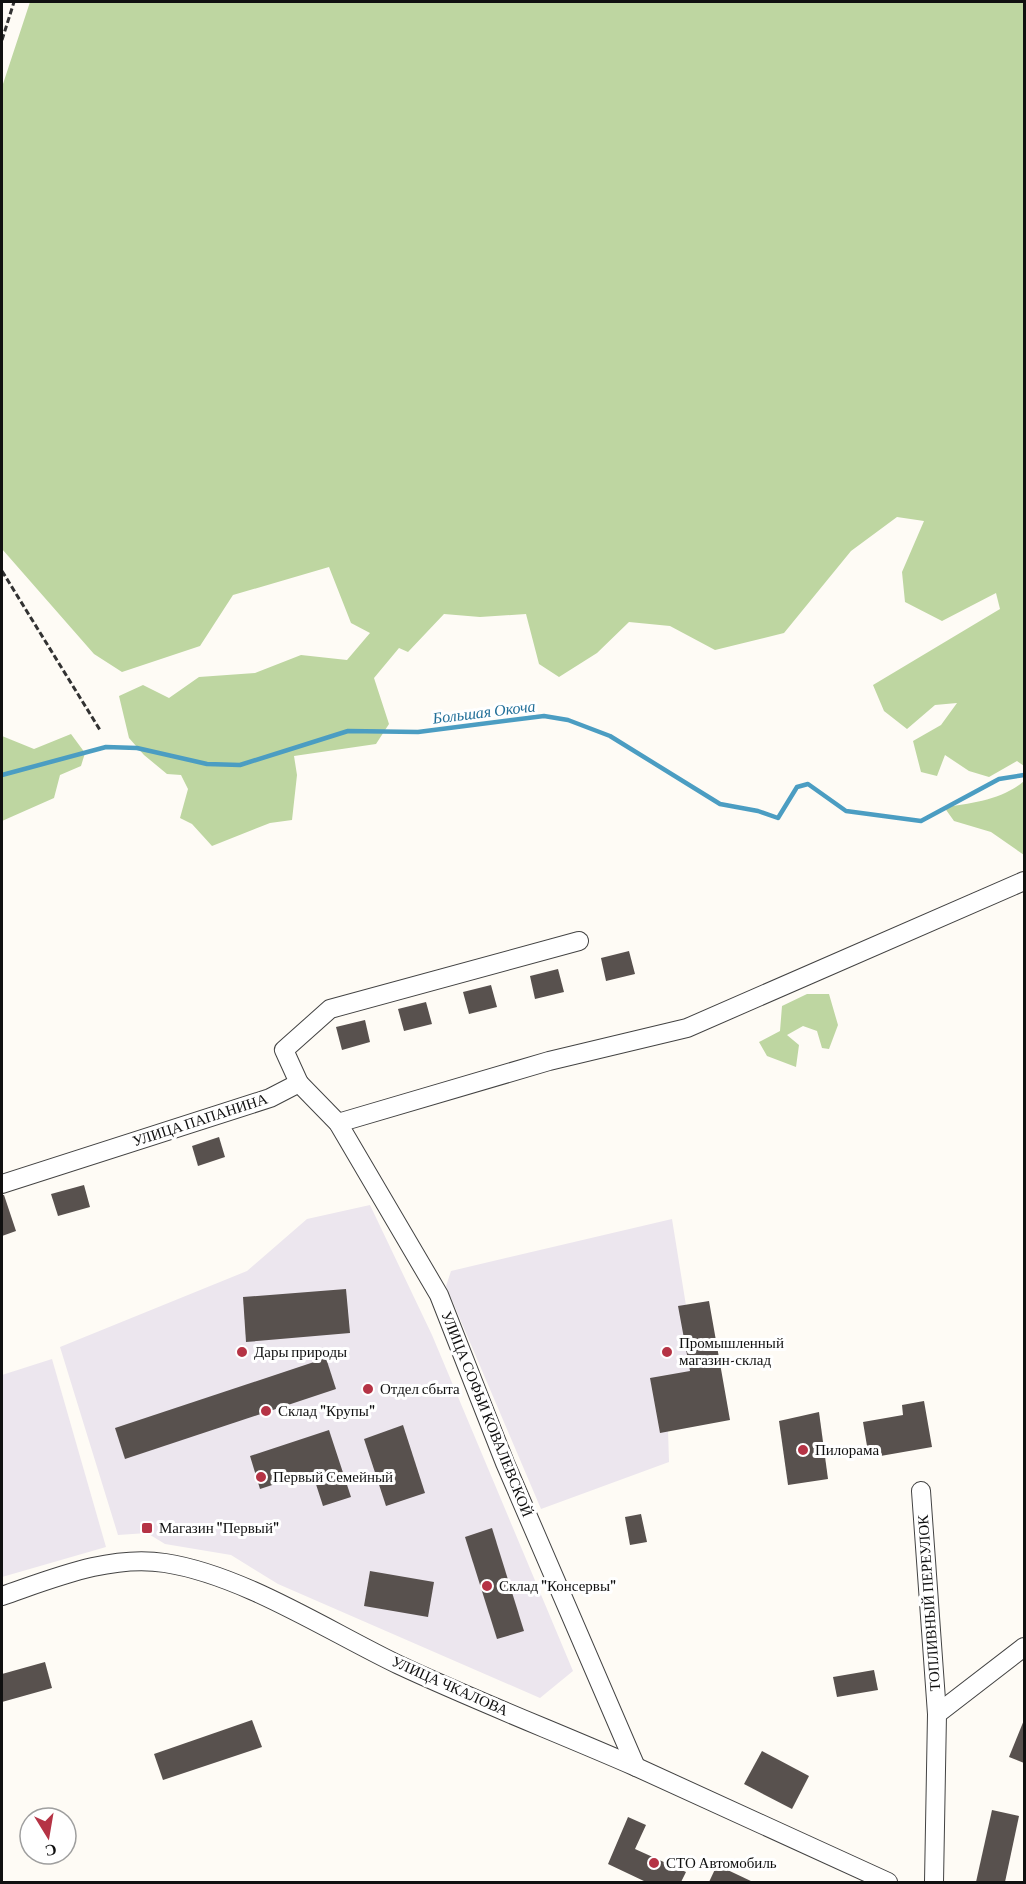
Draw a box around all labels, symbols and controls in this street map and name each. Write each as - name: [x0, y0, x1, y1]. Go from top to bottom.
- water label: Большая Окоча: [431, 697, 536, 727]
- street label: УЛИЦА ПАПАНИНА: [130, 1091, 270, 1149]
- street label: УЛИЦА СОФЬИ КОВАЛЕВСКОЙ: [438, 1309, 536, 1519]
- place label: Промышленный магазин-склад: [679, 1335, 784, 1368]
- place label: Дары природы: [254, 1344, 347, 1360]
- marker: Дары природы: [235, 1345, 249, 1359]
- marker: Промышленный магазин-склад: [660, 1345, 674, 1359]
- place label: Отдел сбыта: [380, 1381, 460, 1397]
- marker: Отдел сбыта: [361, 1382, 375, 1396]
- place label: Склад "Крупы": [278, 1403, 375, 1419]
- marker: Склад "Крупы": [259, 1404, 273, 1418]
- place label: Пилорама: [815, 1442, 879, 1458]
- marker: Пилорама: [796, 1443, 810, 1457]
- place label: Первый Семейный: [273, 1469, 393, 1485]
- marker: Первый Семейный: [254, 1470, 268, 1484]
- street label: ТОПЛИВНЫЙ ПЕРЕУЛОК: [915, 1513, 943, 1692]
- place label: Магазин "Первый": [159, 1520, 279, 1536]
- marker: Магазин "Первый": [140, 1521, 154, 1535]
- place label: Склад "Консервы": [499, 1578, 616, 1594]
- marker: Склад "Консервы": [480, 1579, 494, 1593]
- street label: УЛИЦА ЧКАЛОВА: [389, 1653, 511, 1719]
- north arrow: [18, 1806, 78, 1866]
- text: С: [43, 1841, 58, 1860]
- place label: СТО Автомобиль: [666, 1855, 777, 1871]
- marker: СТО Автомобиль: [647, 1856, 661, 1870]

